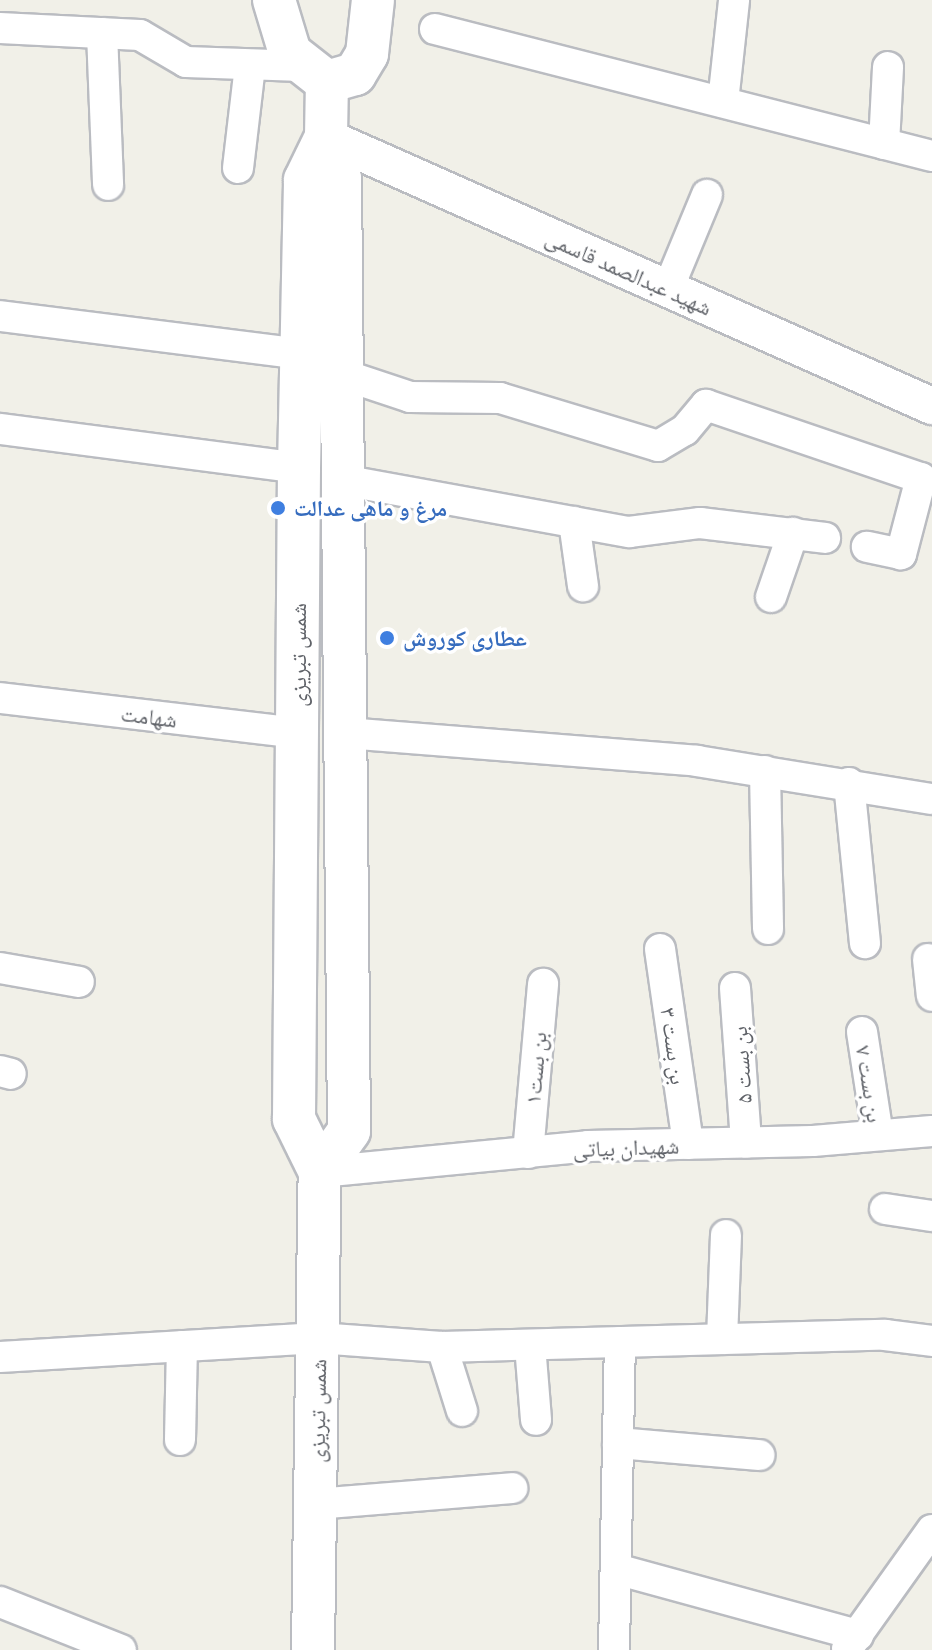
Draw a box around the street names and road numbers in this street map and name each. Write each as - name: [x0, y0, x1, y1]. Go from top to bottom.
- street label: شهید عبدالصمد قاسمی: [542, 223, 716, 321]
- street label: شمس تبریزی: [285, 603, 311, 707]
- street label: شهامت: [119, 699, 179, 733]
- street label: بن بست ۳: [656, 1006, 692, 1086]
- street label: بن بست ۵: [725, 1025, 757, 1105]
- street label: بن بست۱: [519, 1031, 551, 1105]
- street label: بن بست ۷: [851, 1044, 889, 1124]
- street label: شهیدان بیاتی: [572, 1132, 680, 1162]
- street label: شمس تبریزی: [303, 1359, 331, 1463]

